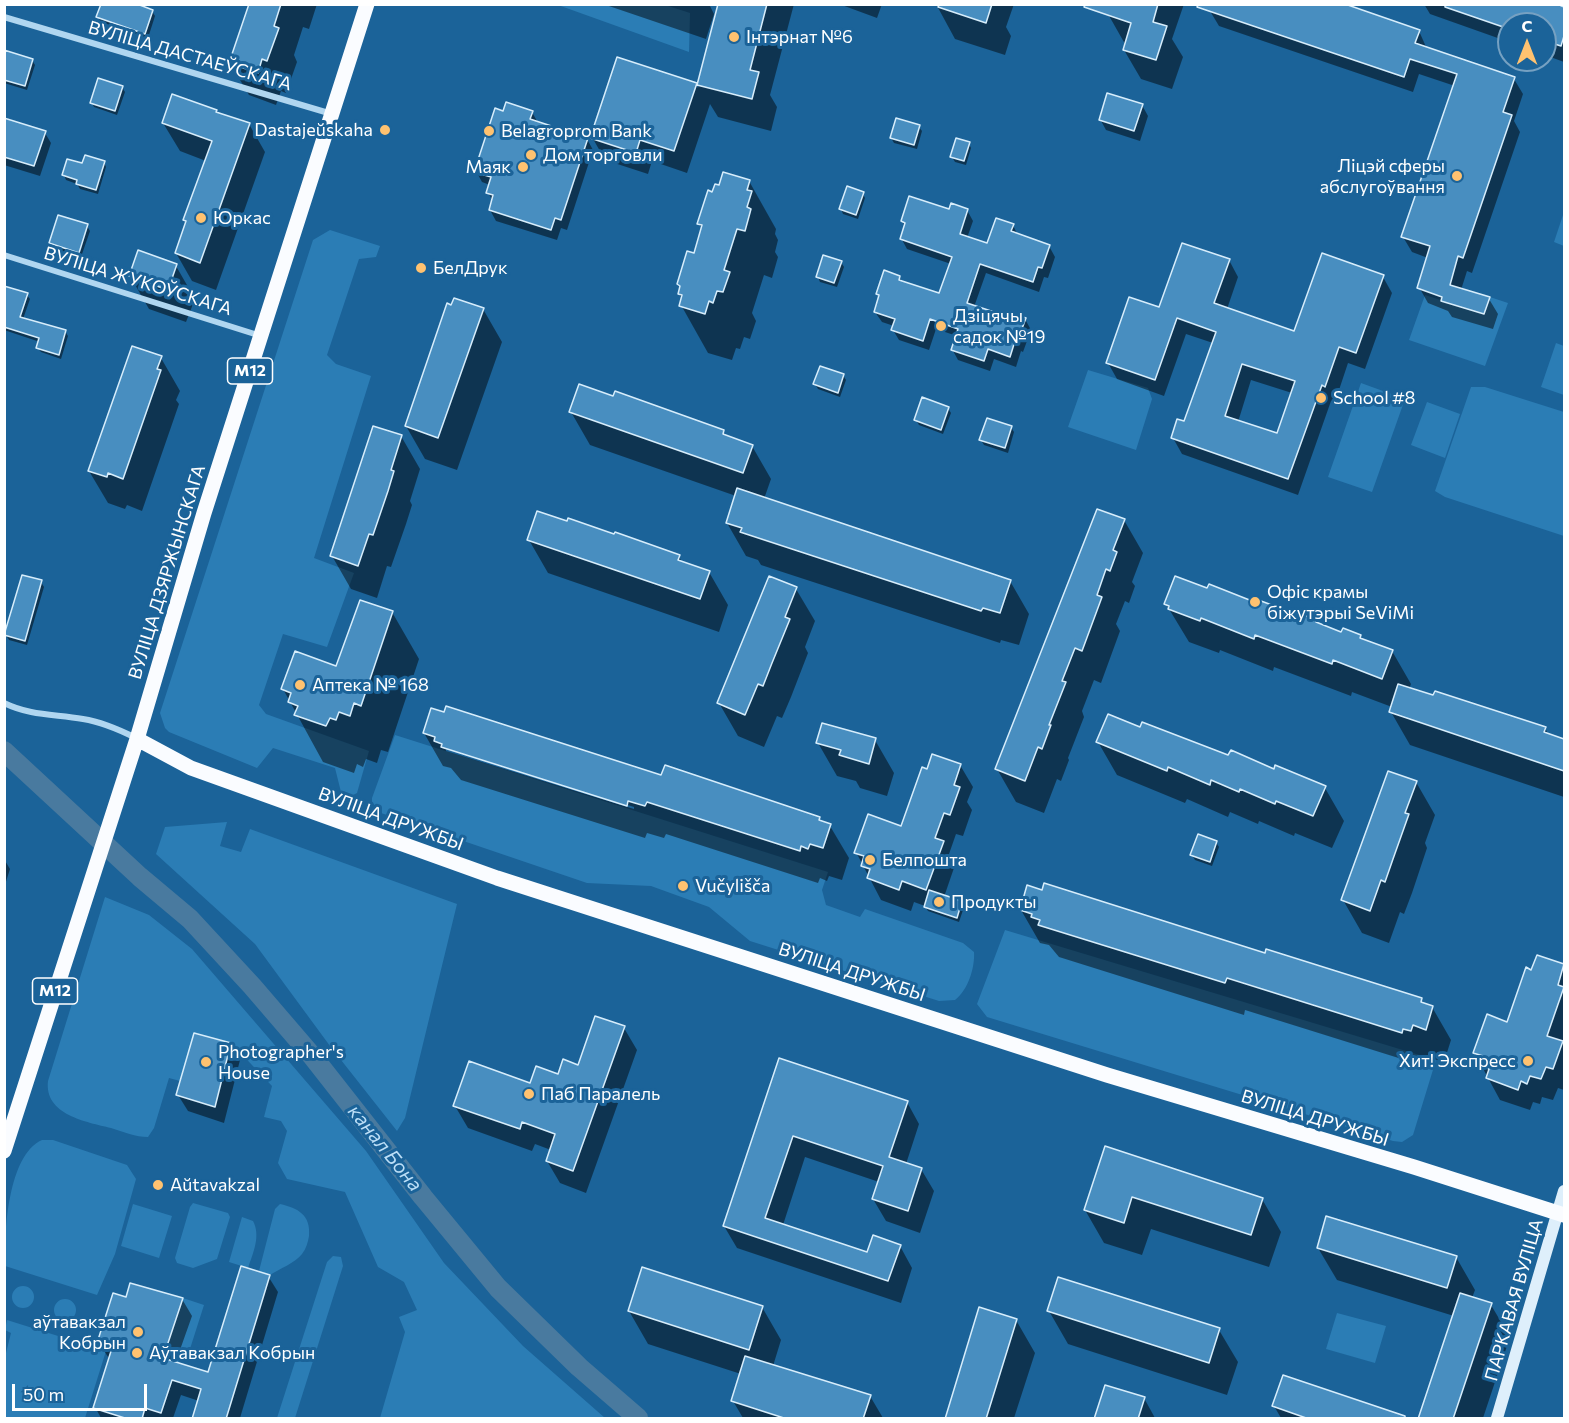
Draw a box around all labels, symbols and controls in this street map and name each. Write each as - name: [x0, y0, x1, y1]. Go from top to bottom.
- north arrow: [1497, 12, 1557, 72]
- text: С: [1522, 16, 1532, 35]
- street label: ВУЛІЦА ДАСТАЕЎСКАГА: [86, 17, 294, 95]
- place label: Інтэрнат №6: [746, 26, 853, 48]
- marker: Інтэрнат №6: [727, 30, 741, 44]
- place label: Dastajeŭskaha: [254, 119, 373, 141]
- place label: Belagroprom Bank: [501, 120, 652, 142]
- marker: Dastajeŭskaha: [378, 123, 392, 137]
- marker: Belagroprom Bank: [482, 124, 496, 138]
- place label: Дом торговли: [543, 144, 662, 166]
- marker: Дом торговли: [524, 148, 538, 162]
- place label: Ліцэй сферы абслугоўвання: [1320, 155, 1445, 198]
- place label: Маяк: [466, 156, 511, 178]
- marker: Маяк: [516, 160, 530, 174]
- marker: Ліцэй сферы абслугоўвання: [1450, 169, 1464, 183]
- place label: Юркас: [213, 207, 271, 229]
- marker: Юркас: [194, 211, 208, 225]
- street label: ВУЛІЦА ЖУКОЎСКАГА: [41, 242, 235, 320]
- place label: БелДрук: [433, 257, 508, 279]
- marker: БелДрук: [414, 261, 428, 275]
- place label: Дзіцячы садок №19: [953, 305, 1045, 348]
- marker: Дзіцячы садок №19: [934, 319, 948, 333]
- road number: М12: [228, 358, 272, 384]
- place label: School #8: [1333, 387, 1416, 409]
- marker: School #8: [1314, 391, 1328, 405]
- street label: ВУЛІЦА ДЗЯРЖЫНСКАГА: [124, 462, 210, 682]
- place label: Офіс крамы біжутэрыі SeViMi: [1267, 581, 1414, 624]
- marker: Офіс крамы біжутэрыі SeViMi: [1248, 595, 1262, 609]
- place label: Аптека № 168: [312, 674, 429, 696]
- marker: Аптека № 168: [293, 678, 307, 692]
- street label: ВУЛІЦА ДРУЖБЫ: [315, 783, 467, 855]
- place label: Белпошта: [882, 849, 967, 871]
- marker: Белпошта: [863, 853, 877, 867]
- place label: Vučylišča: [695, 875, 770, 897]
- marker: Vučylišča: [676, 879, 690, 893]
- place label: Продукты: [951, 891, 1036, 913]
- marker: Продукты: [932, 895, 946, 909]
- street label: ВУЛІЦА ДРУЖБЫ: [776, 938, 928, 1006]
- road number: М12: [32, 978, 78, 1004]
- place label: Photographer's House: [218, 1041, 344, 1084]
- place label: Хит! Экспресс: [1399, 1050, 1516, 1072]
- marker: Хит! Экспресс: [1521, 1054, 1535, 1068]
- marker: Photographer's House: [199, 1055, 213, 1069]
- place label: Паб Паралель: [541, 1083, 660, 1105]
- street label: ВУЛІЦА ДРУЖБЫ: [1239, 1085, 1391, 1151]
- marker: Паб Паралель: [522, 1087, 536, 1101]
- water label: канал Бона: [343, 1100, 427, 1196]
- place label: Aŭtavakzal: [170, 1174, 260, 1196]
- marker: Aŭtavakzal: [151, 1178, 165, 1192]
- street label: ПАРКАВАЯ ВУЛІЦА: [1481, 1216, 1547, 1384]
- place label: аўтавакзал Кобрын: [33, 1311, 126, 1354]
- marker: аўтавакзал Кобрын: [131, 1325, 145, 1339]
- place label: Аўтавакзал Кобрын: [149, 1342, 315, 1364]
- marker: Аўтавакзал Кобрын: [130, 1346, 144, 1360]
- scale bar: [15, 1372, 150, 1410]
- text: 50 m: [23, 1383, 64, 1405]

